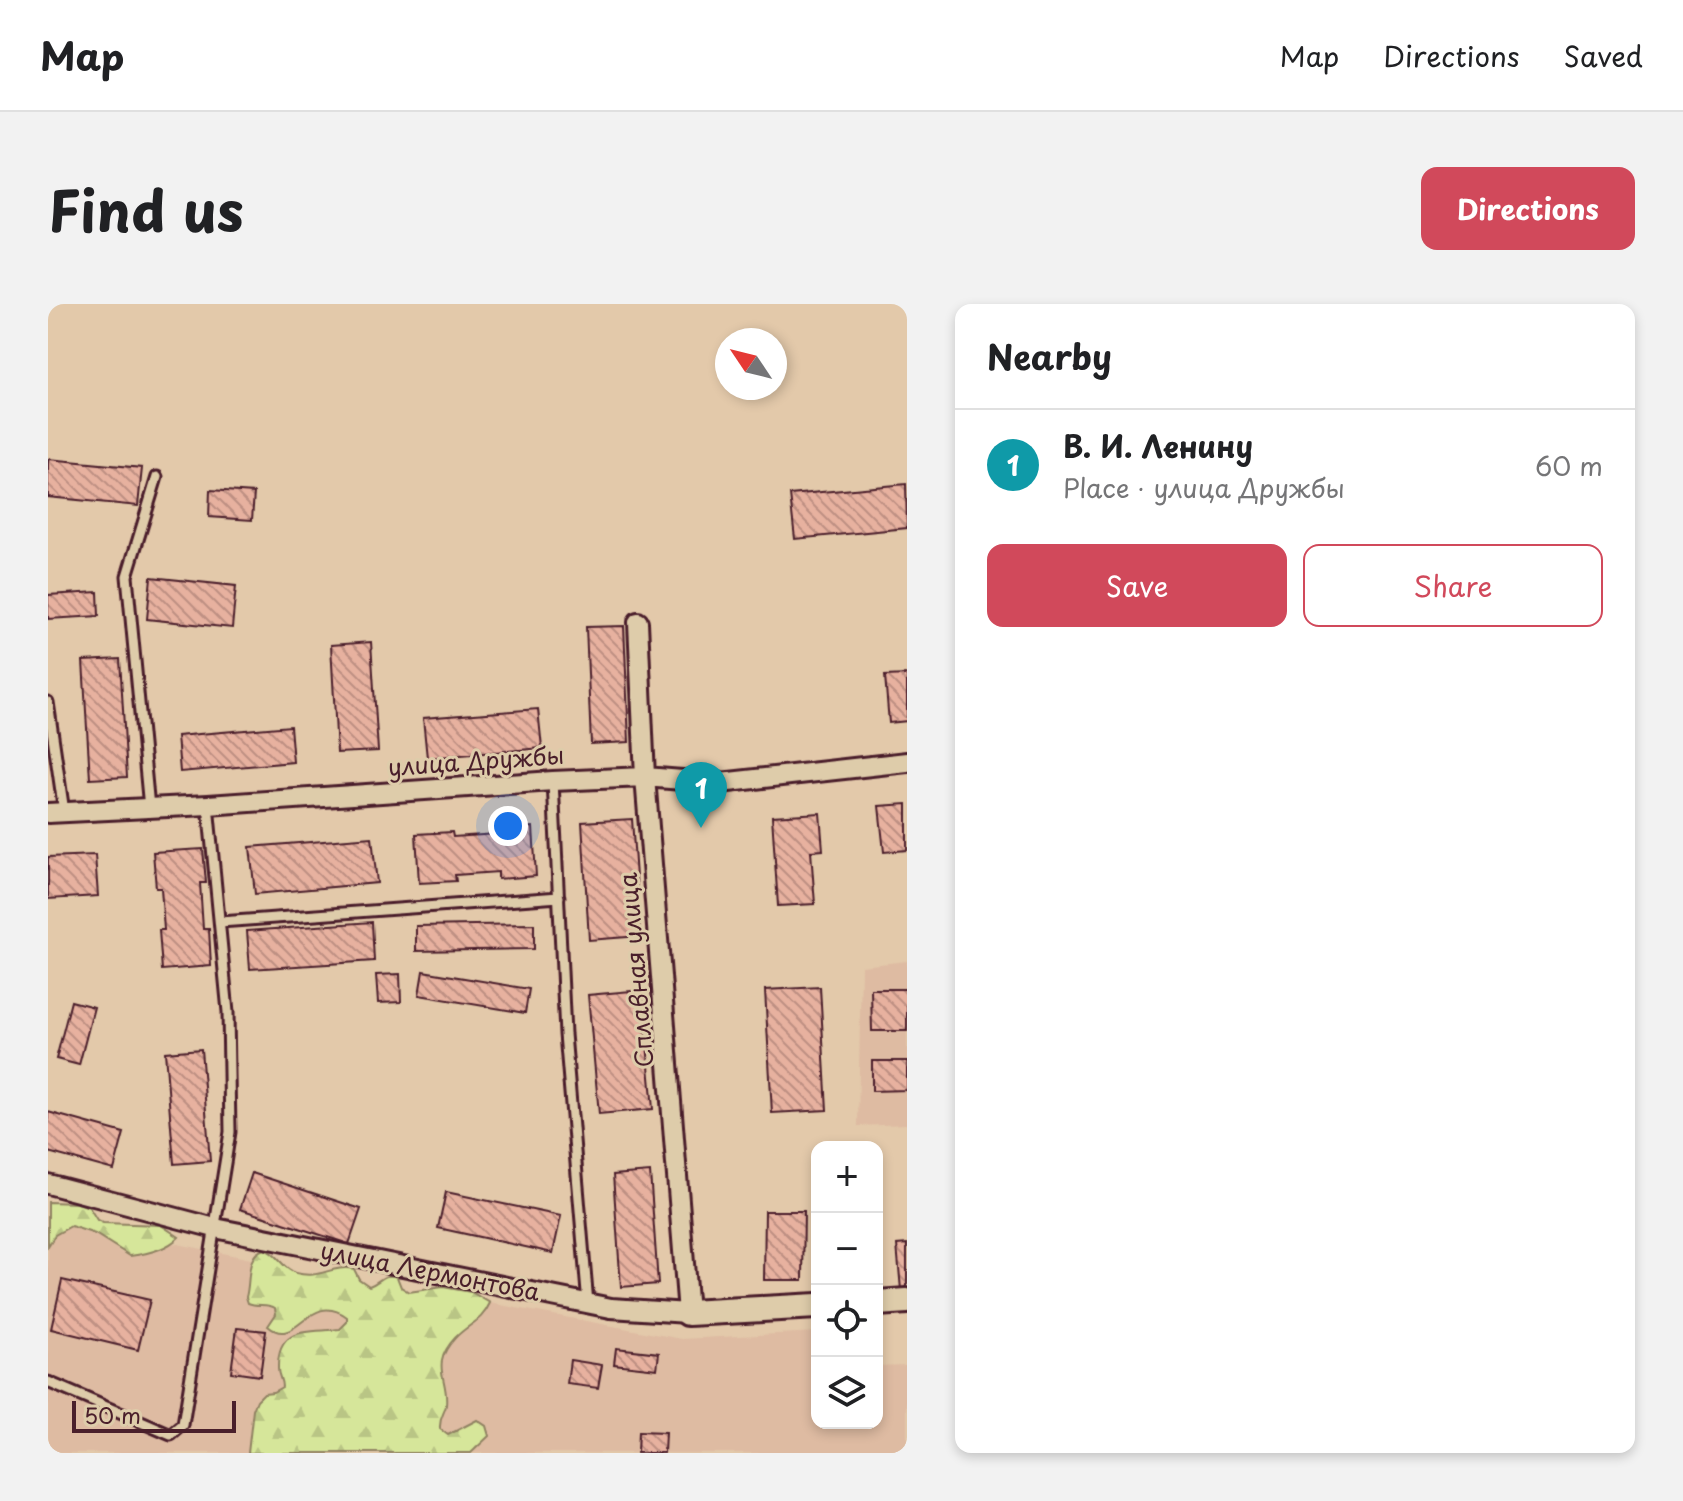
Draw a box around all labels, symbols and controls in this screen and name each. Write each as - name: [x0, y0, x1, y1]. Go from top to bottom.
- text: Map: [40, 27, 124, 84]
- text: Map: [1280, 34, 1339, 77]
- text: Directions: [1383, 34, 1520, 77]
- text: Saved: [1564, 34, 1643, 77]
- text: Find us: [48, 166, 244, 251]
- button: Directions: [1421, 167, 1635, 250]
- north arrow: [715, 328, 787, 400]
- text: Nearby: [987, 330, 1112, 382]
- text: В. И. Ленину: [1063, 423, 1253, 468]
- text: 1: [1007, 446, 1019, 485]
- text: 60 m: [1535, 446, 1603, 485]
- text: Place · улица Дружбы: [1063, 468, 1345, 507]
- button: Save: [987, 544, 1287, 627]
- button: Share: [1303, 544, 1603, 627]
- street label: улица Дружбы: [387, 736, 565, 784]
- pin: 1: [675, 762, 727, 828]
- your location: [488, 806, 528, 846]
- street label: Сплавная улица: [609, 871, 661, 1069]
- map controls: [811, 1141, 883, 1429]
- button: +: [811, 1141, 883, 1213]
- button: −: [811, 1213, 883, 1285]
- street label: улица Лермонтова: [317, 1231, 543, 1309]
- button: locate: [811, 1285, 883, 1357]
- button: layers: [811, 1357, 883, 1429]
- scale bar: [72, 1397, 236, 1433]
- text: 50 m: [84, 1398, 141, 1431]

